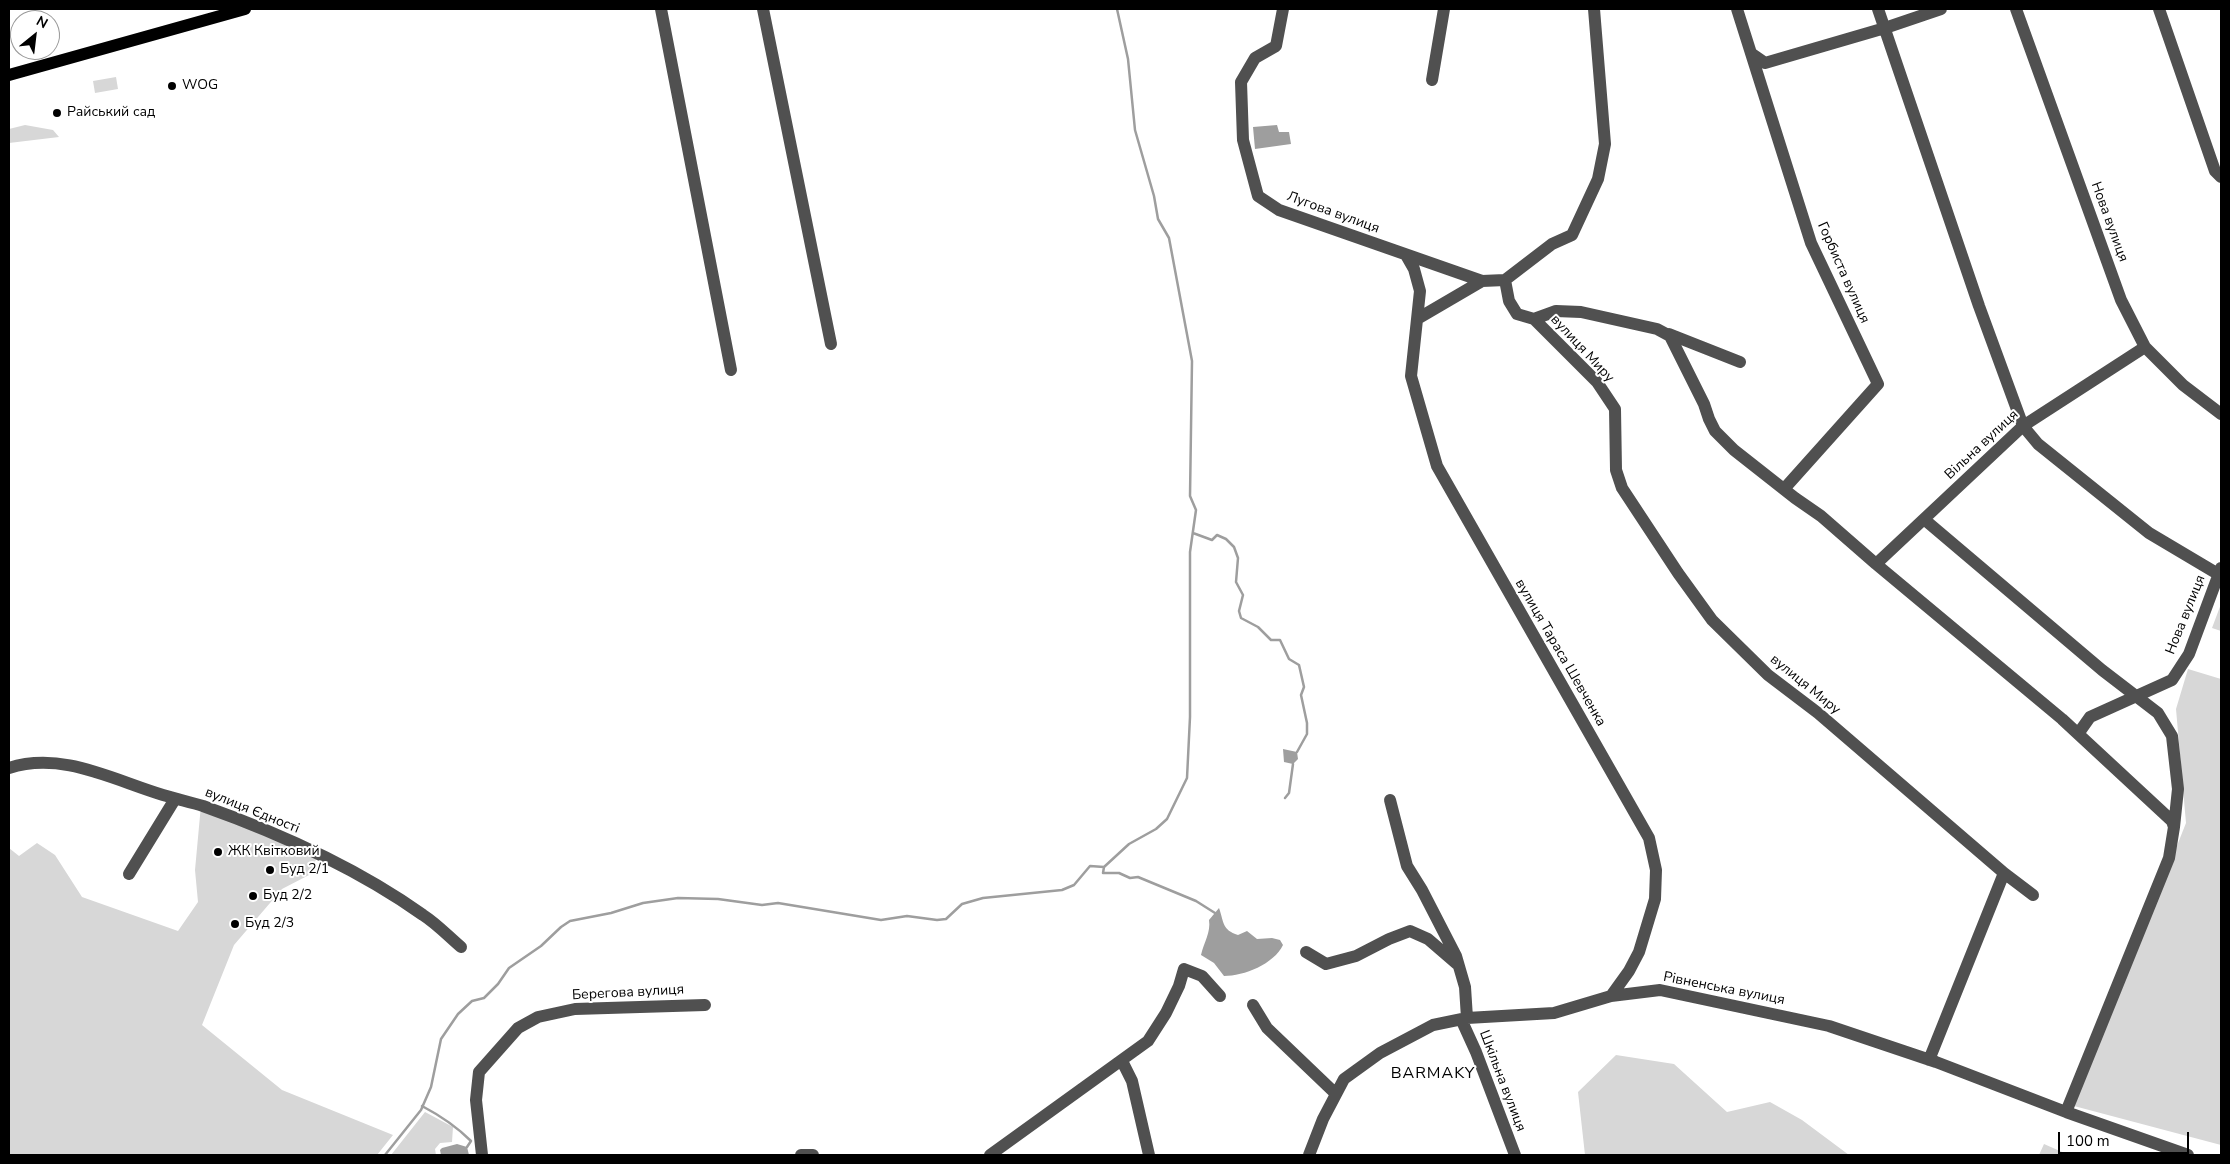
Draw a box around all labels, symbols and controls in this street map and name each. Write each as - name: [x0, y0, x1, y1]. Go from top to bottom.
- north arrow: [10, 10, 60, 60]
- text: N: [33, 11, 51, 33]
- place label: WOG: [182, 78, 218, 94]
- marker: WOG: [166, 80, 178, 92]
- place label: Райський сад: [67, 105, 155, 121]
- marker: Райський сад: [51, 107, 63, 119]
- street label: Нова вулиця: [2087, 180, 2131, 264]
- street label: Лугова вулиця: [1284, 188, 1382, 238]
- street label: Горбиста вулиця: [1813, 220, 1873, 326]
- street label: вулиця Миру: [1547, 312, 1617, 386]
- street label: Вільна вулиця: [1942, 407, 2022, 483]
- street label: Нова вулиця: [2162, 573, 2210, 657]
- street label: вулиця Тараса Шевченка: [1511, 576, 1609, 730]
- street label: вулиця Миру: [1766, 651, 1844, 719]
- street label: вулиця Єдності: [202, 784, 302, 838]
- place label: ЖК Квітковий: [228, 844, 320, 860]
- marker: ЖК Квітковий: [212, 846, 224, 858]
- place label: Буд 2/1: [280, 862, 329, 878]
- marker: Буд 2/1: [264, 864, 276, 876]
- place label: Буд 2/2: [263, 888, 312, 904]
- marker: Буд 2/2: [247, 890, 259, 902]
- place label: Буд 2/3: [245, 916, 294, 932]
- marker: Буд 2/3: [229, 918, 241, 930]
- street label: Рівненська вулиця: [1662, 969, 1786, 1009]
- street label: Берегова вулиця: [572, 982, 684, 1004]
- street label: Шкільна вулиця: [1475, 1028, 1529, 1134]
- district label: BARMAKY: [1390, 1064, 1476, 1084]
- scale bar: [2060, 1122, 2191, 1154]
- text: 100 m: [2066, 1131, 2110, 1151]

